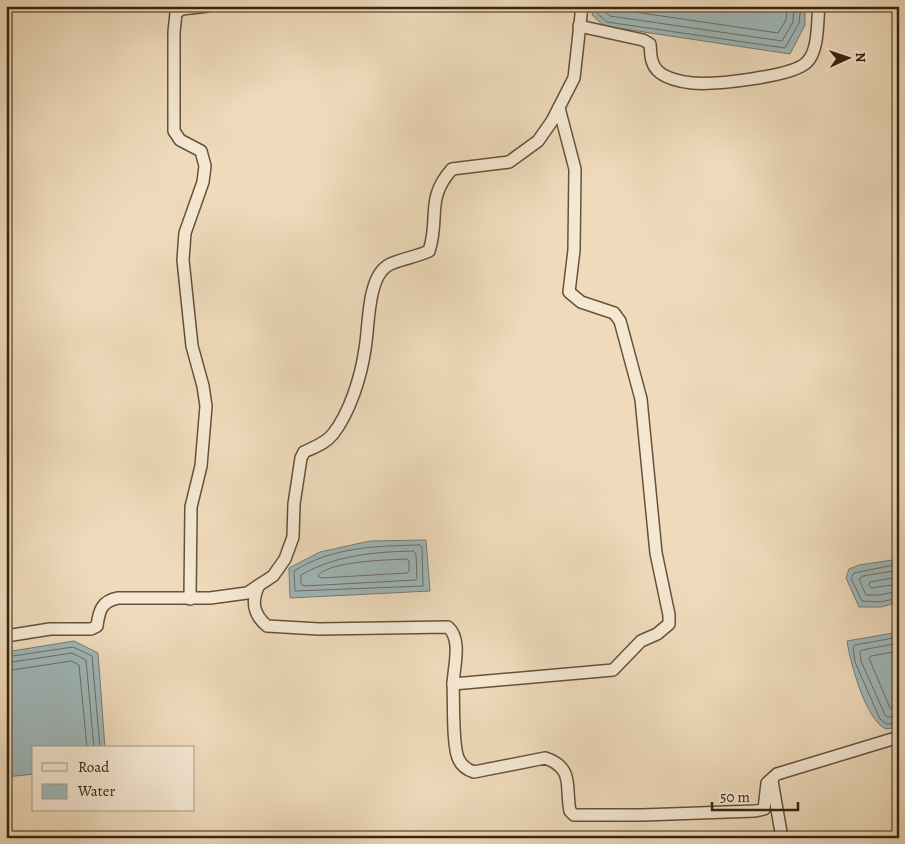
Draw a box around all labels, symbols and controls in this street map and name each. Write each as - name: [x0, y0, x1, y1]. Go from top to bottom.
- north arrow: [822, 32, 872, 82]
- text: N: [851, 52, 870, 63]
- legend: [32, 746, 195, 812]
- text: Road: [78, 757, 110, 777]
- scale bar: [712, 779, 799, 811]
- text: Water: [77, 781, 115, 801]
- text: 50 m: [720, 787, 750, 807]

